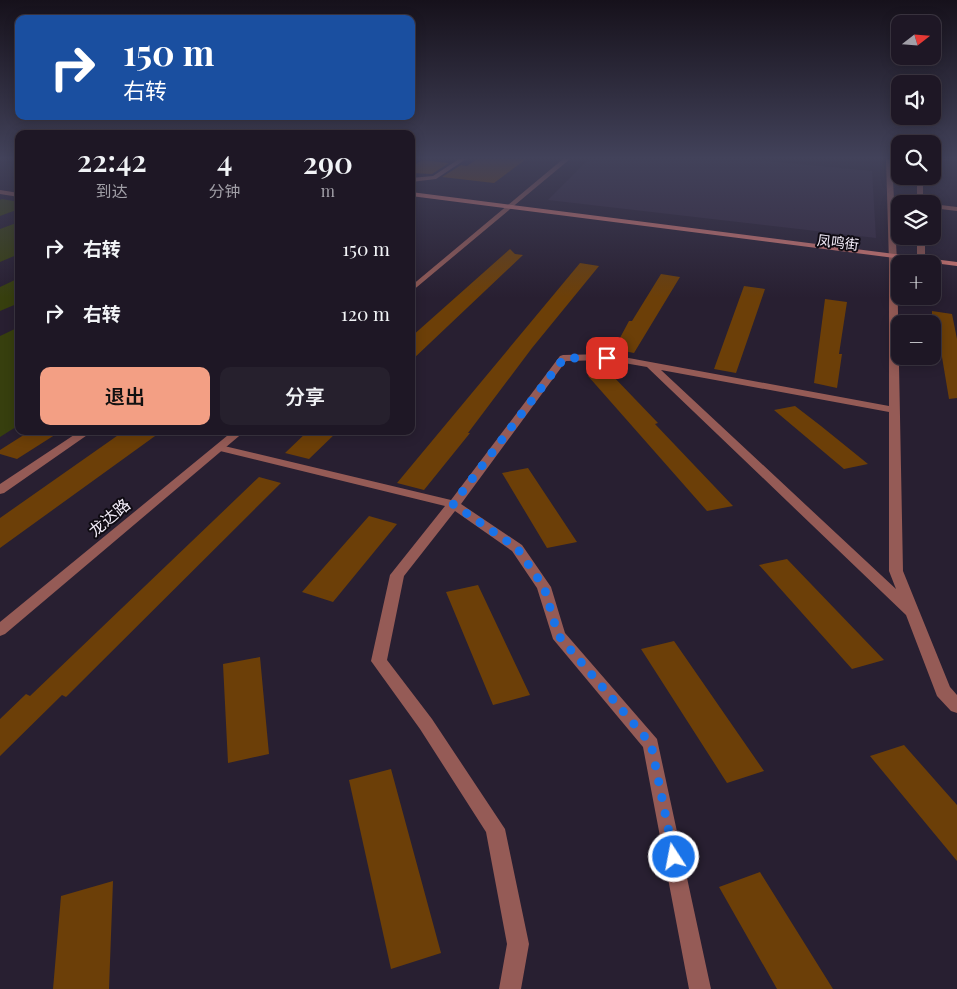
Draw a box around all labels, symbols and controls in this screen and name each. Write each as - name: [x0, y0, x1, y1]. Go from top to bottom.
- north arrow: [891, 15, 941, 65]
- map controls: [891, 15, 941, 365]
- text: 150 m: [123, 28, 214, 75]
- icon: right: [40, 35, 105, 100]
- text: 右转: [123, 75, 167, 105]
- button: sound: [891, 75, 941, 125]
- button: search: [891, 135, 941, 185]
- text: 22:42: [77, 140, 147, 180]
- text: 4: [217, 140, 232, 180]
- text: 290: [303, 142, 353, 182]
- text: 到达: [96, 180, 128, 201]
- text: 分钟: [209, 180, 241, 201]
- text: m: [321, 180, 335, 201]
- button: layers: [891, 195, 941, 245]
- street label: 凤鸣街: [816, 230, 860, 254]
- icon: right: [40, 234, 68, 262]
- text: 右转: [83, 235, 121, 261]
- text: 150 m: [342, 235, 390, 261]
- button: +: [891, 255, 941, 305]
- icon: right: [40, 299, 68, 327]
- text: 右转: [83, 300, 121, 326]
- text: 120 m: [341, 300, 390, 326]
- button: −: [891, 315, 941, 365]
- pin: [586, 337, 628, 379]
- icon: arrive: [593, 344, 621, 372]
- button: 退出: [40, 367, 210, 425]
- button: 分享: [220, 367, 390, 425]
- street label: 龙达路: [84, 494, 134, 540]
- position arrow: [647, 830, 699, 882]

